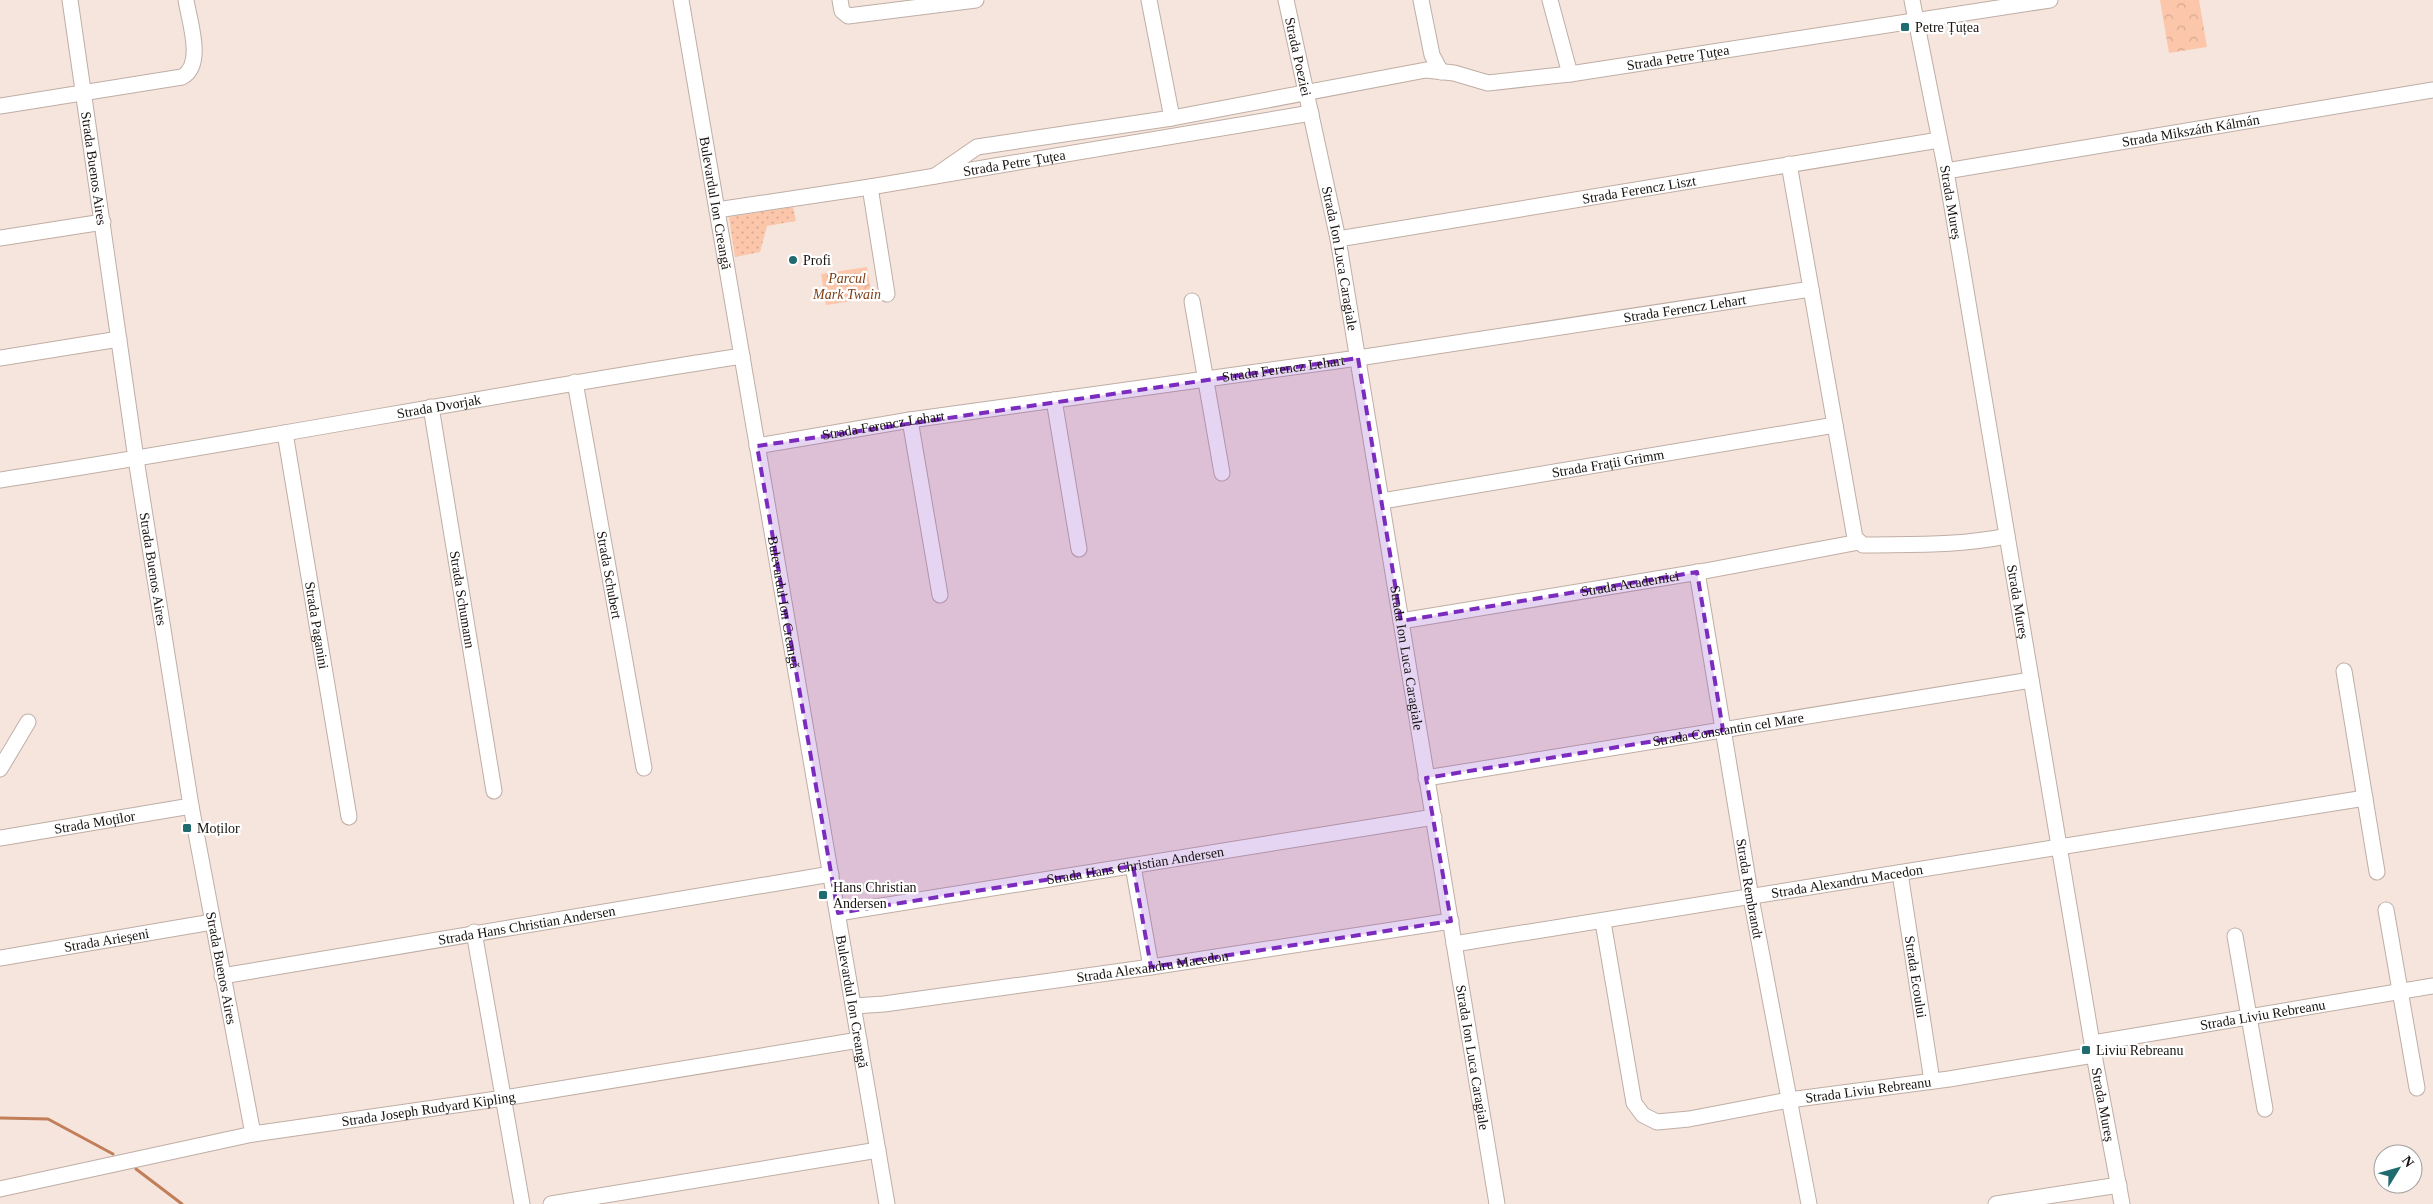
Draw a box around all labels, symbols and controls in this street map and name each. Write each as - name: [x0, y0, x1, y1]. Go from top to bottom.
- street label: Strada Poeziei: [1282, 16, 1314, 98]
- place label: Petre Țuțea: [1915, 20, 1980, 36]
- marker: Petre Țuțea: [1899, 21, 1911, 33]
- street label: Strada Petre Țuțea: [1626, 42, 1731, 73]
- street label: Strada Buenos Aires: [78, 111, 109, 226]
- street label: Strada Mikszáth Kálmán: [2121, 112, 2261, 150]
- street label: Bulevardul Ion Creangă: [697, 136, 734, 271]
- street label: Strada Petre Țuțea: [962, 147, 1067, 179]
- street label: Strada Mureș: [1937, 164, 1964, 241]
- street label: Strada Ferencz Liszt: [1581, 173, 1697, 207]
- street label: Strada Ion Luca Caragiale: [1319, 185, 1360, 332]
- place label: Profi: [803, 253, 831, 268]
- marker: Profi: [787, 254, 799, 266]
- park label: Parcul Mark Twain: [812, 271, 881, 302]
- street label: Strada Ferencz Lehart: [1623, 292, 1747, 325]
- street label: Strada Ferencz Lehart: [1221, 353, 1346, 385]
- street label: Strada Dvorjak: [396, 392, 482, 421]
- street label: Strada Ferencz Lehart: [821, 408, 946, 443]
- street label: Strada Frații Grimm: [1551, 447, 1665, 480]
- street label: Strada Buenos Aires: [137, 511, 169, 627]
- street label: Strada Schubert: [594, 530, 624, 620]
- street label: Bulevardul Ion Creangă: [765, 535, 802, 671]
- street label: Strada Schumann: [447, 550, 477, 649]
- street label: Strada Mureș: [2004, 563, 2031, 640]
- street label: Strada Academiei: [1580, 568, 1680, 599]
- street label: Strada Paganini: [302, 581, 331, 670]
- street label: Strada Ion Luca Caragiale: [1387, 584, 1426, 731]
- street label: Strada Constantin cel Mare: [1651, 710, 1805, 749]
- street label: Strada Moților: [53, 808, 137, 837]
- place label: Moților: [197, 821, 240, 837]
- marker: Moților: [181, 822, 193, 834]
- street label: Strada Rembrandt: [1733, 837, 1766, 940]
- street label: Strada Hans Christian Andersen: [1046, 844, 1225, 887]
- street label: Strada Alexandru Macedon: [1770, 862, 1924, 901]
- place label: Hans Christian Andersen: [833, 880, 917, 911]
- marker: Hans Christian Andersen: [817, 889, 829, 901]
- street label: Strada Hans Christian Andersen: [437, 903, 617, 948]
- street label: Strada Buenos Aires: [203, 911, 239, 1026]
- street label: Strada Arieșeni: [63, 926, 150, 955]
- street label: Bulevardul Ion Creangă: [833, 934, 871, 1070]
- street label: Strada Ecoului: [1902, 935, 1929, 1019]
- street label: Strada Alexandru Macedon: [1076, 948, 1229, 985]
- street label: Strada Ion Luca Caragiale: [1453, 984, 1492, 1131]
- street label: Strada Liviu Rebreanu: [2199, 997, 2326, 1033]
- place label: Liviu Rebreanu: [2096, 1043, 2183, 1058]
- marker: Liviu Rebreanu: [2080, 1044, 2092, 1056]
- street label: Strada Mureș: [2089, 1066, 2117, 1143]
- street label: Strada Liviu Rebreanu: [1804, 1074, 1932, 1106]
- street label: Strada Joseph Rudyard Kipling: [340, 1089, 516, 1129]
- north arrow: [2373, 1144, 2423, 1194]
- text: N: [2399, 1153, 2417, 1170]

